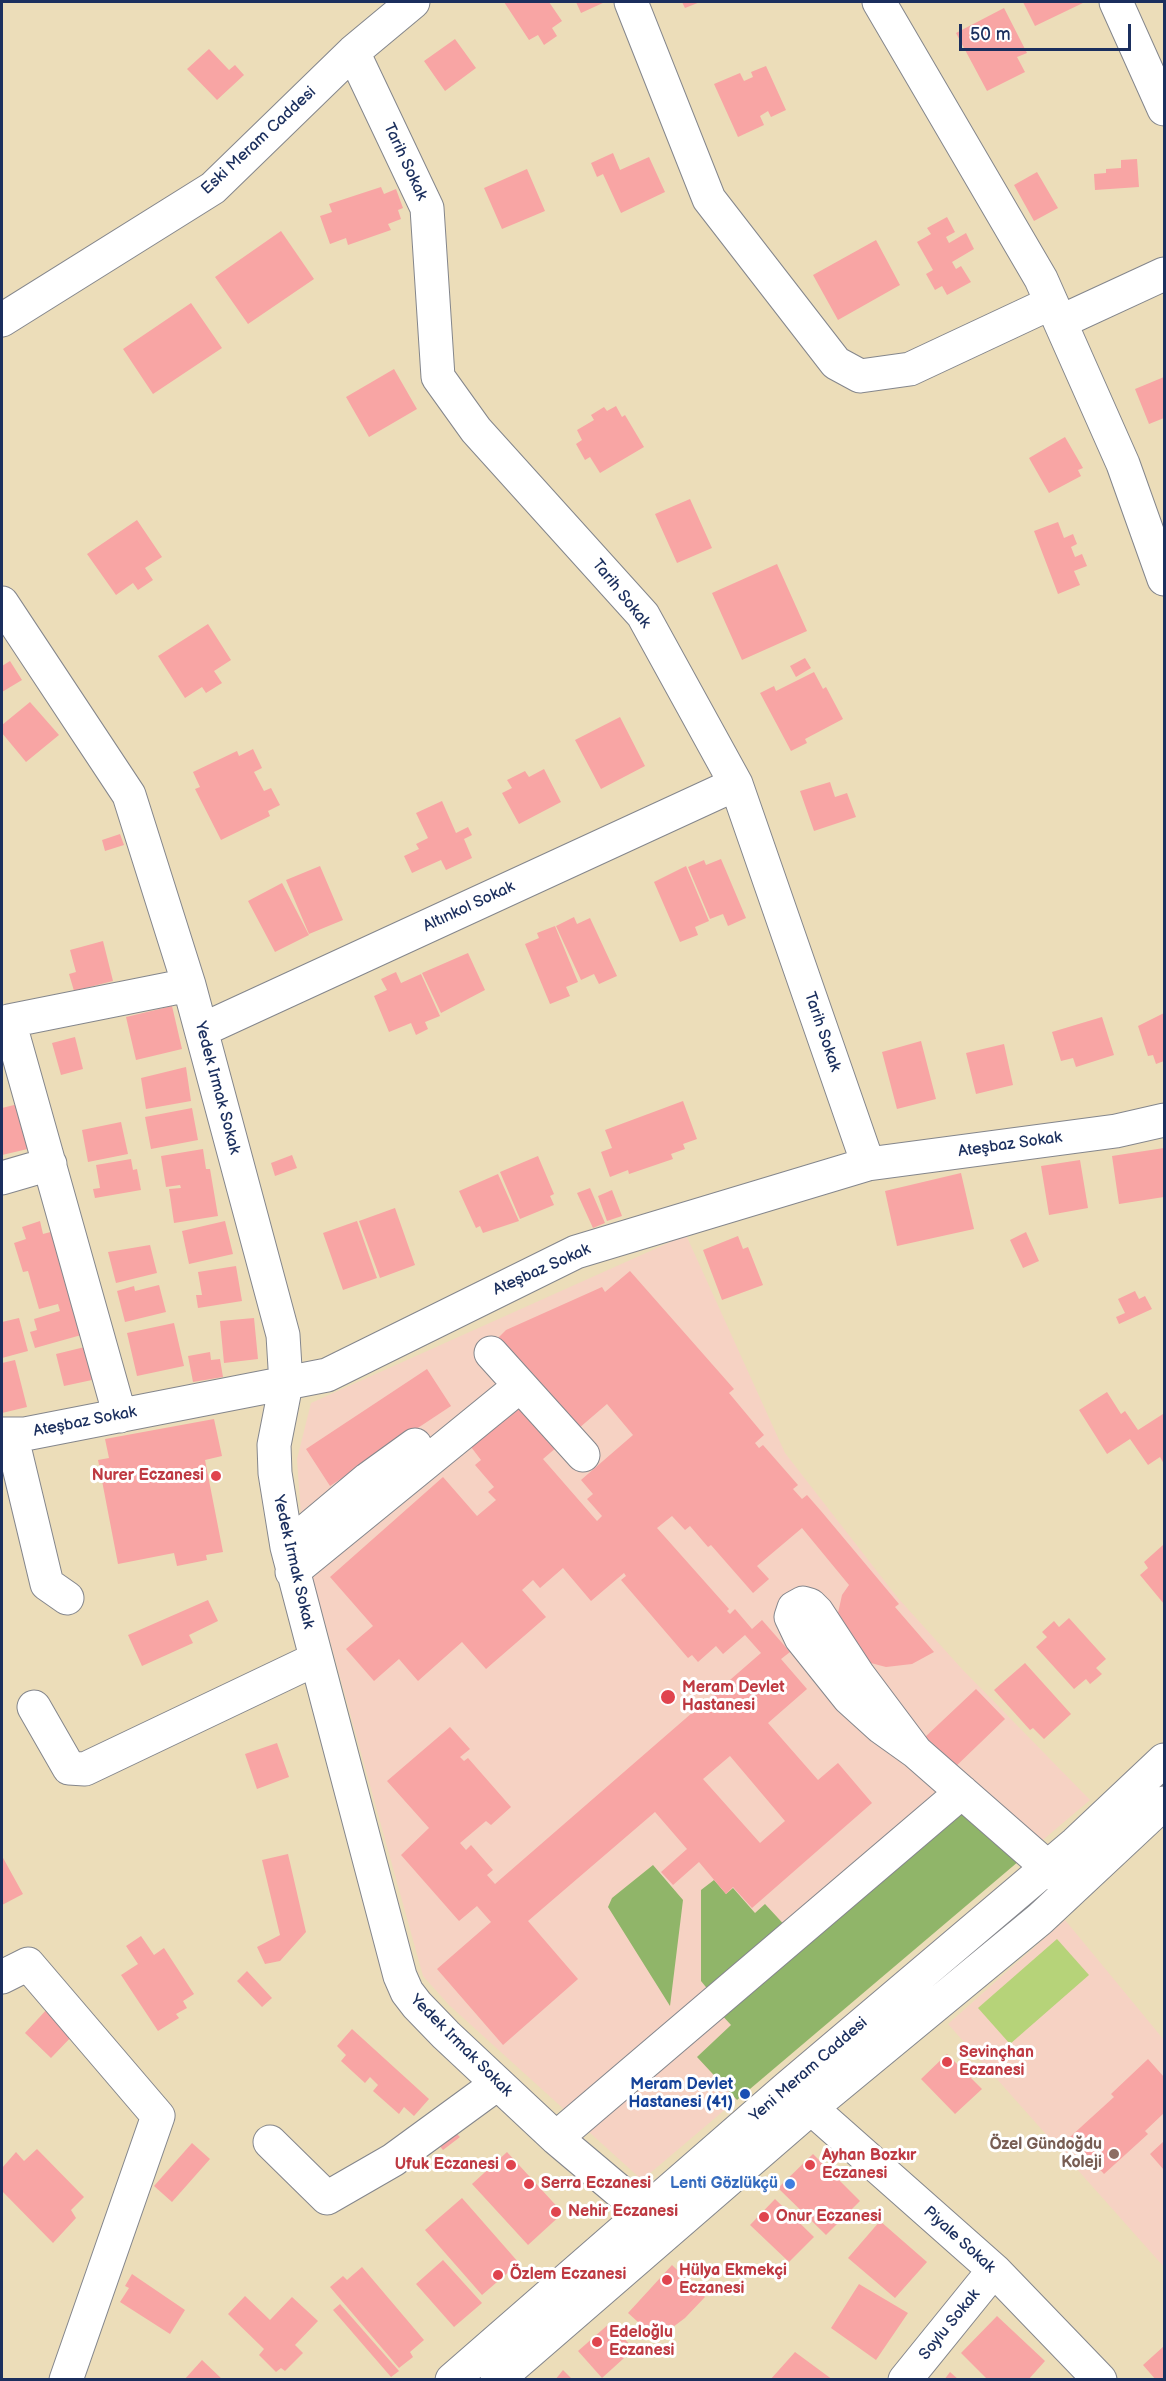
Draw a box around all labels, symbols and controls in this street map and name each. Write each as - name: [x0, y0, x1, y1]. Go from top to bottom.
- scale bar: [962, 12, 1134, 50]
- text: 50 m: [970, 24, 1011, 45]
- street label: Eski Meram Caddesi: [198, 83, 320, 199]
- street label: Tarih Sokak: [379, 120, 431, 204]
- street label: Tarih Sokak: [587, 556, 655, 632]
- street label: Altınkol Sokak: [420, 877, 518, 937]
- street label: Tarih Sokak: [799, 990, 845, 1074]
- street label: Yedek Irmak Sokak: [190, 1019, 244, 1157]
- street label: Ateşbaz Sokak: [957, 1128, 1063, 1162]
- street label: Ateşbaz Sokak: [490, 1240, 594, 1300]
- street label: Ateşbaz Sokak: [32, 1403, 138, 1441]
- place label: Nurer Eczanesi: [92, 1466, 204, 1486]
- marker: Nurer Eczanesi: [209, 1469, 223, 1483]
- street label: Yedek Irmak Sokak: [268, 1493, 318, 1631]
- place label: Meram Devlet Hastanesi: [682, 1678, 785, 1716]
- marker: Meram Devlet Hastanesi: [659, 1688, 677, 1706]
- street label: Yedek Irmak Sokak: [406, 1991, 516, 2101]
- street label: Yeni Meram Caddesi: [746, 2014, 872, 2126]
- place label: Sevinçhan Eczanesi: [959, 2043, 1034, 2081]
- marker: Sevinçhan Eczanesi: [940, 2055, 954, 2069]
- place label: Meram Devlet Hastanesi (41): [628, 2075, 733, 2113]
- marker: Meram Devlet Hastanesi (41): [738, 2087, 752, 2101]
- place label: Özel Gündoğdu Koleji: [990, 2135, 1102, 2173]
- place label: Ayhan Bozkır Eczanesi: [822, 2146, 916, 2184]
- marker: Özel Gündoğdu Koleji: [1107, 2147, 1121, 2161]
- place label: Ufuk Eczanesi: [395, 2155, 499, 2175]
- marker: Ufuk Eczanesi: [504, 2158, 518, 2172]
- marker: Ayhan Bozkır Eczanesi: [803, 2158, 817, 2172]
- place label: Serra Eczanesi: [541, 2174, 651, 2194]
- place label: Lenti Gözlükçü: [670, 2174, 778, 2194]
- marker: Serra Eczanesi: [522, 2177, 536, 2191]
- marker: Lenti Gözlükçü: [783, 2177, 797, 2191]
- place label: Nehir Eczanesi: [568, 2202, 678, 2222]
- street label: Piyale Sokak: [919, 2203, 999, 2277]
- marker: Nehir Eczanesi: [549, 2205, 563, 2219]
- place label: Onur Eczanesi: [776, 2207, 882, 2227]
- marker: Onur Eczanesi: [757, 2210, 771, 2224]
- place label: Hülya Ekmekçi Eczanesi: [679, 2261, 787, 2299]
- place label: Özlem Eczanesi: [510, 2265, 626, 2285]
- marker: Özlem Eczanesi: [491, 2268, 505, 2282]
- marker: Hülya Ekmekçi Eczanesi: [660, 2273, 674, 2287]
- street label: Soylu Sokak: [916, 2286, 984, 2364]
- place label: Edeloğlu Eczanesi: [609, 2323, 674, 2361]
- marker: Edeloğlu Eczanesi: [590, 2335, 604, 2349]

